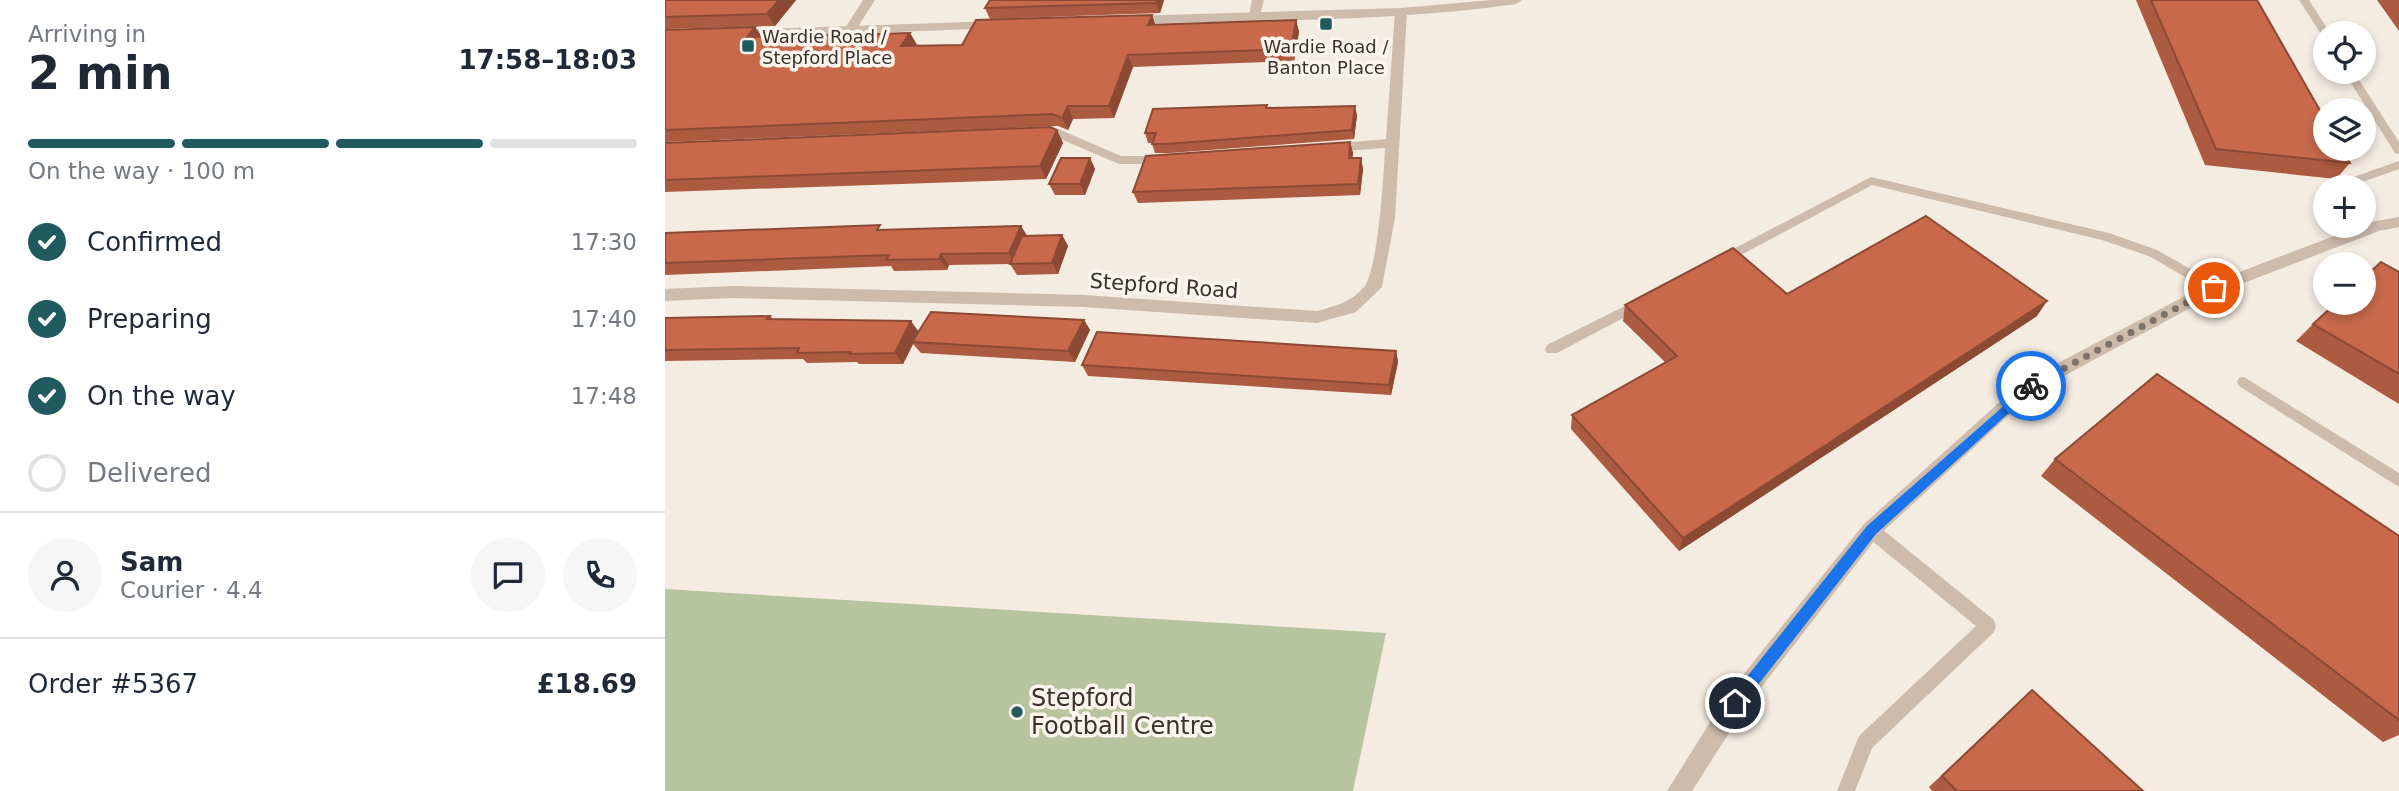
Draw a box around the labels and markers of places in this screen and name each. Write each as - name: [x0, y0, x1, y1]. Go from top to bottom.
- marker: Wardie Road / Banton Place: [1318, 16, 1334, 32]
- place label: Wardie Road / Stepford Place: [762, 26, 892, 68]
- place label: Wardie Road / Banton Place: [1264, 36, 1389, 78]
- marker: Wardie Road / Stepford Place: [740, 38, 756, 54]
- pin: [2184, 258, 2244, 318]
- pin: [1705, 673, 1765, 733]
- place label: Stepford Football Centre: [1031, 684, 1214, 740]
- marker: Stepford Football Centre: [1009, 704, 1025, 720]

